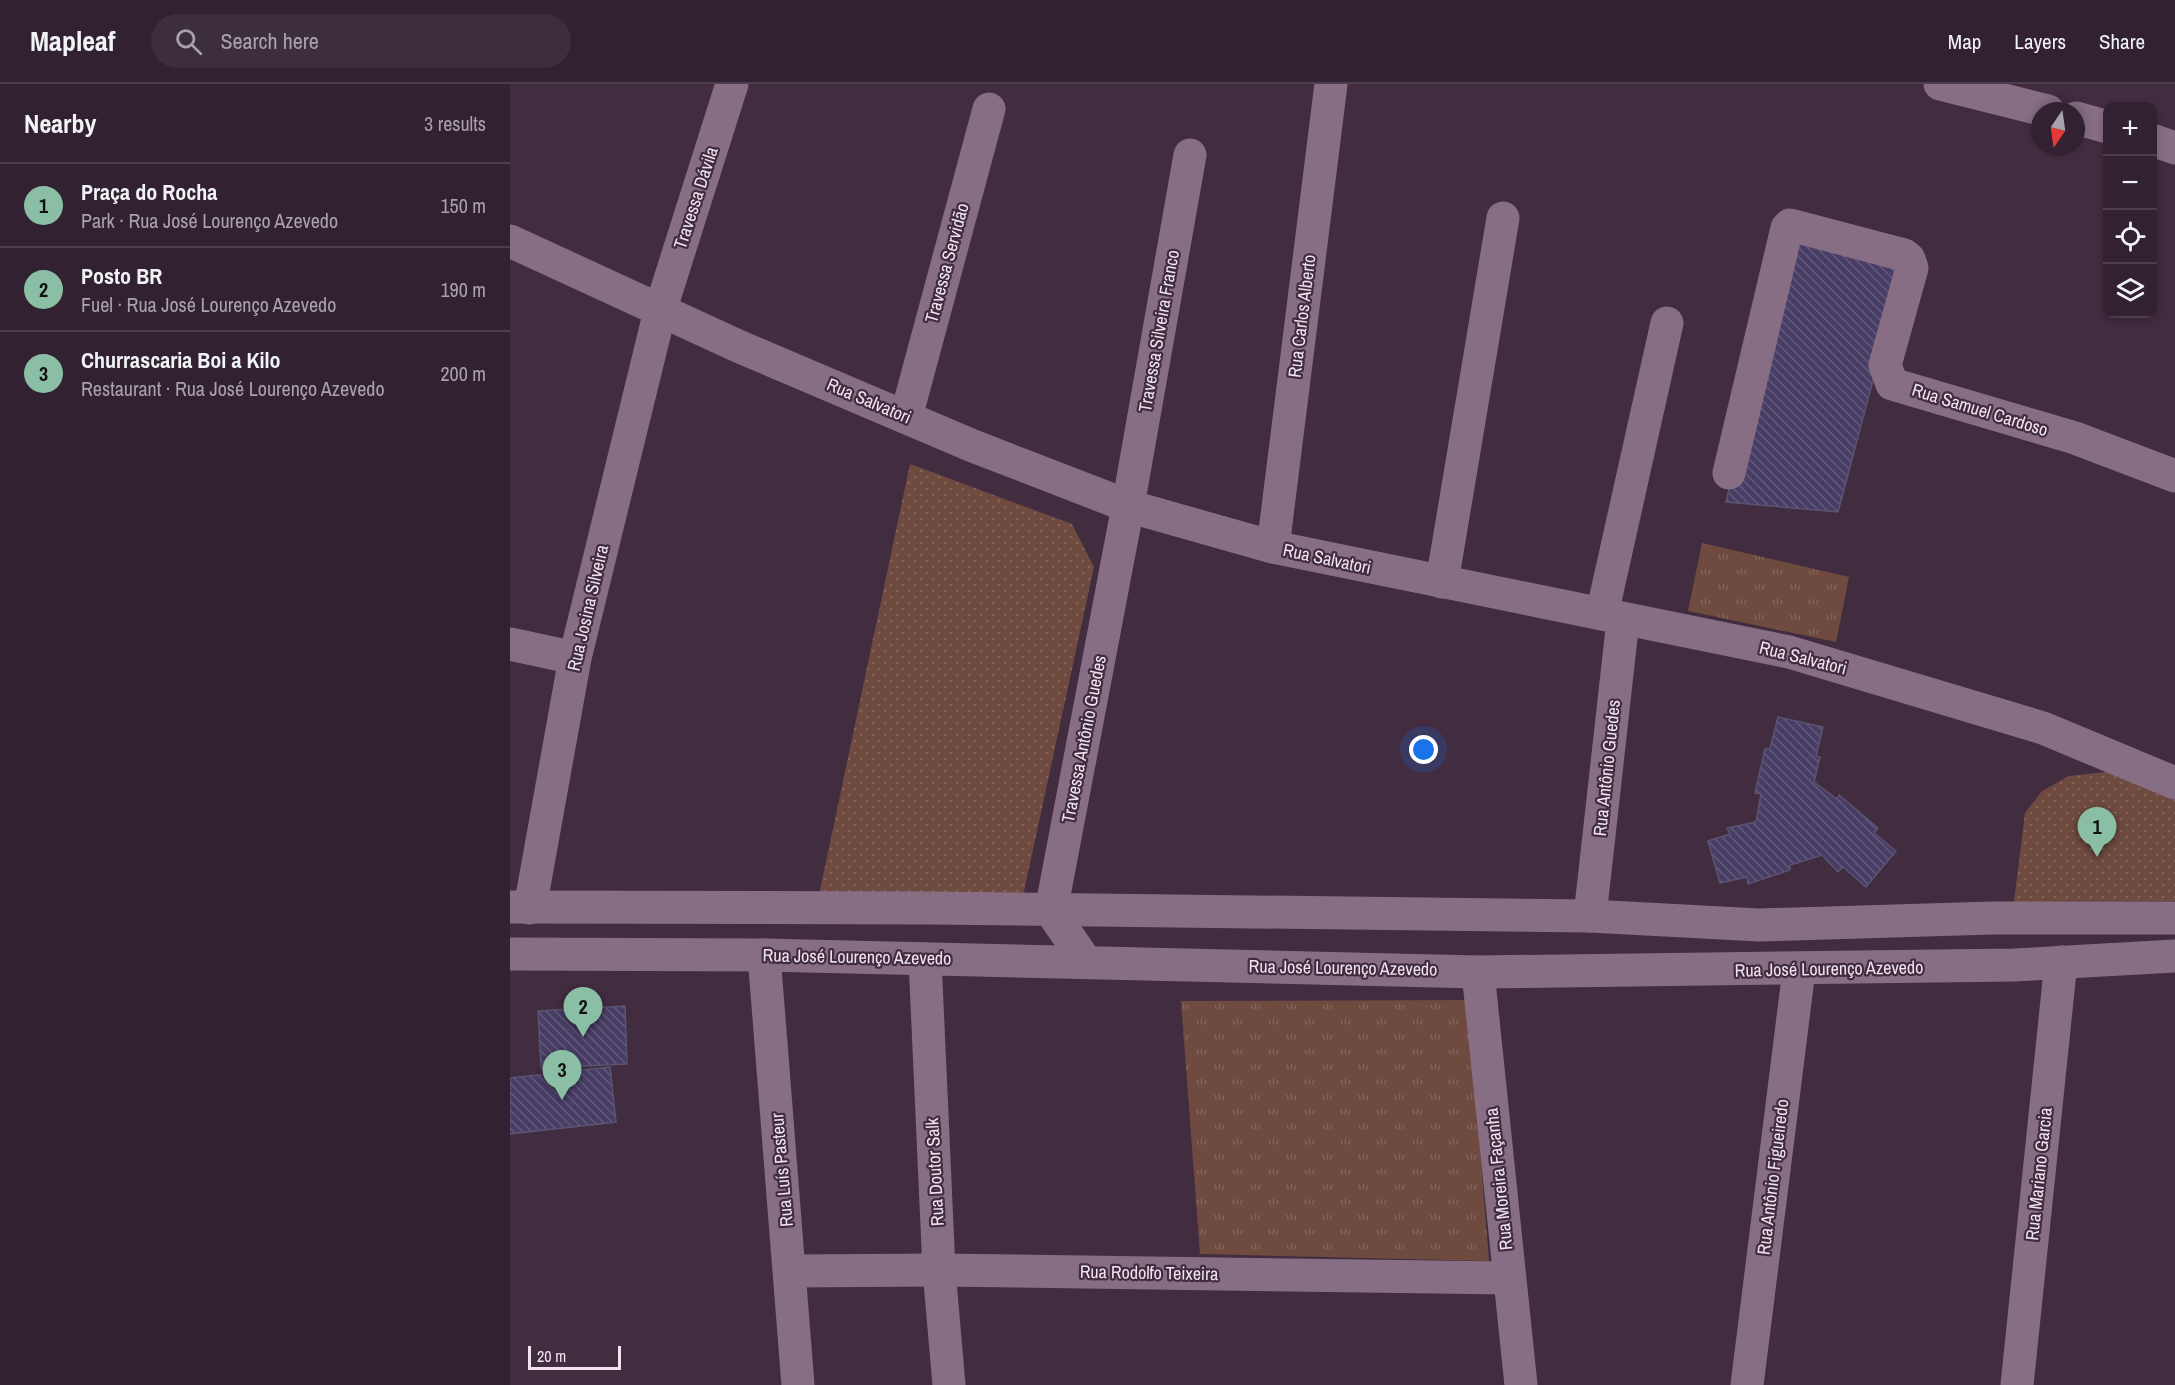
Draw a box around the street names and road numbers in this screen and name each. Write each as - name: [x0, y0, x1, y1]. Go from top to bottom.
- street label: Travessa Dávila: [667, 144, 724, 252]
- street label: Travessa Servidão: [918, 200, 975, 326]
- street label: Travessa Silveira Franco: [1132, 248, 1185, 414]
- street label: Rua Carlos Alberto: [1282, 253, 1321, 379]
- street label: Rua Salvatori: [823, 372, 915, 430]
- street label: Rua Samuel Cardoso: [1909, 377, 2051, 442]
- street label: Rua Salvatori: [1281, 537, 1373, 580]
- street label: Rua Josina Silveira: [561, 542, 614, 673]
- street label: Rua Salvatori: [1757, 635, 1850, 680]
- street label: Travessa Antônio Guedes: [1055, 653, 1112, 825]
- street label: Rua Antônio Guedes: [1587, 698, 1626, 837]
- street label: Rua José Lourenço Azevedo: [762, 942, 952, 971]
- street label: Rua José Lourenço Azevedo: [1248, 953, 1438, 982]
- street label: Rua José Lourenço Azevedo: [1734, 954, 1924, 983]
- street label: Rua Antônio Figueiredo: [1751, 1098, 1794, 1256]
- street label: Rua Mariano Garcia: [2019, 1106, 2058, 1242]
- street label: Rua Moreira Façanha: [1479, 1107, 1518, 1251]
- street label: Rua Luís Pasteur: [764, 1112, 799, 1228]
- street label: Rua Doutor Salk: [919, 1117, 950, 1227]
- street label: Rua Rodolfo Teixeira: [1080, 1259, 1218, 1286]

